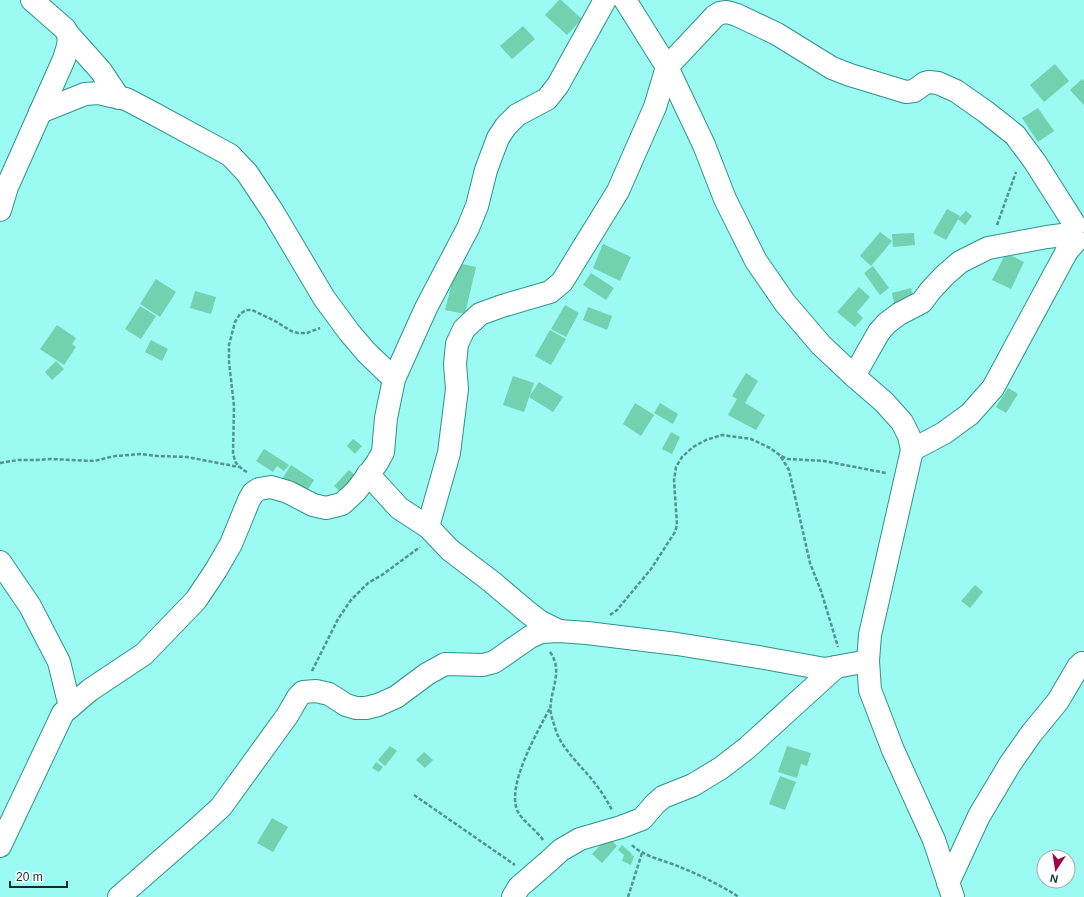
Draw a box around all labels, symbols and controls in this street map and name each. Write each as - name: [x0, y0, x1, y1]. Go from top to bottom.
- north arrow: [1036, 849, 1076, 889]
- scale bar: [10, 863, 67, 889]
- text: 20 m: [16, 870, 43, 884]
- text: N: [1049, 872, 1059, 885]

